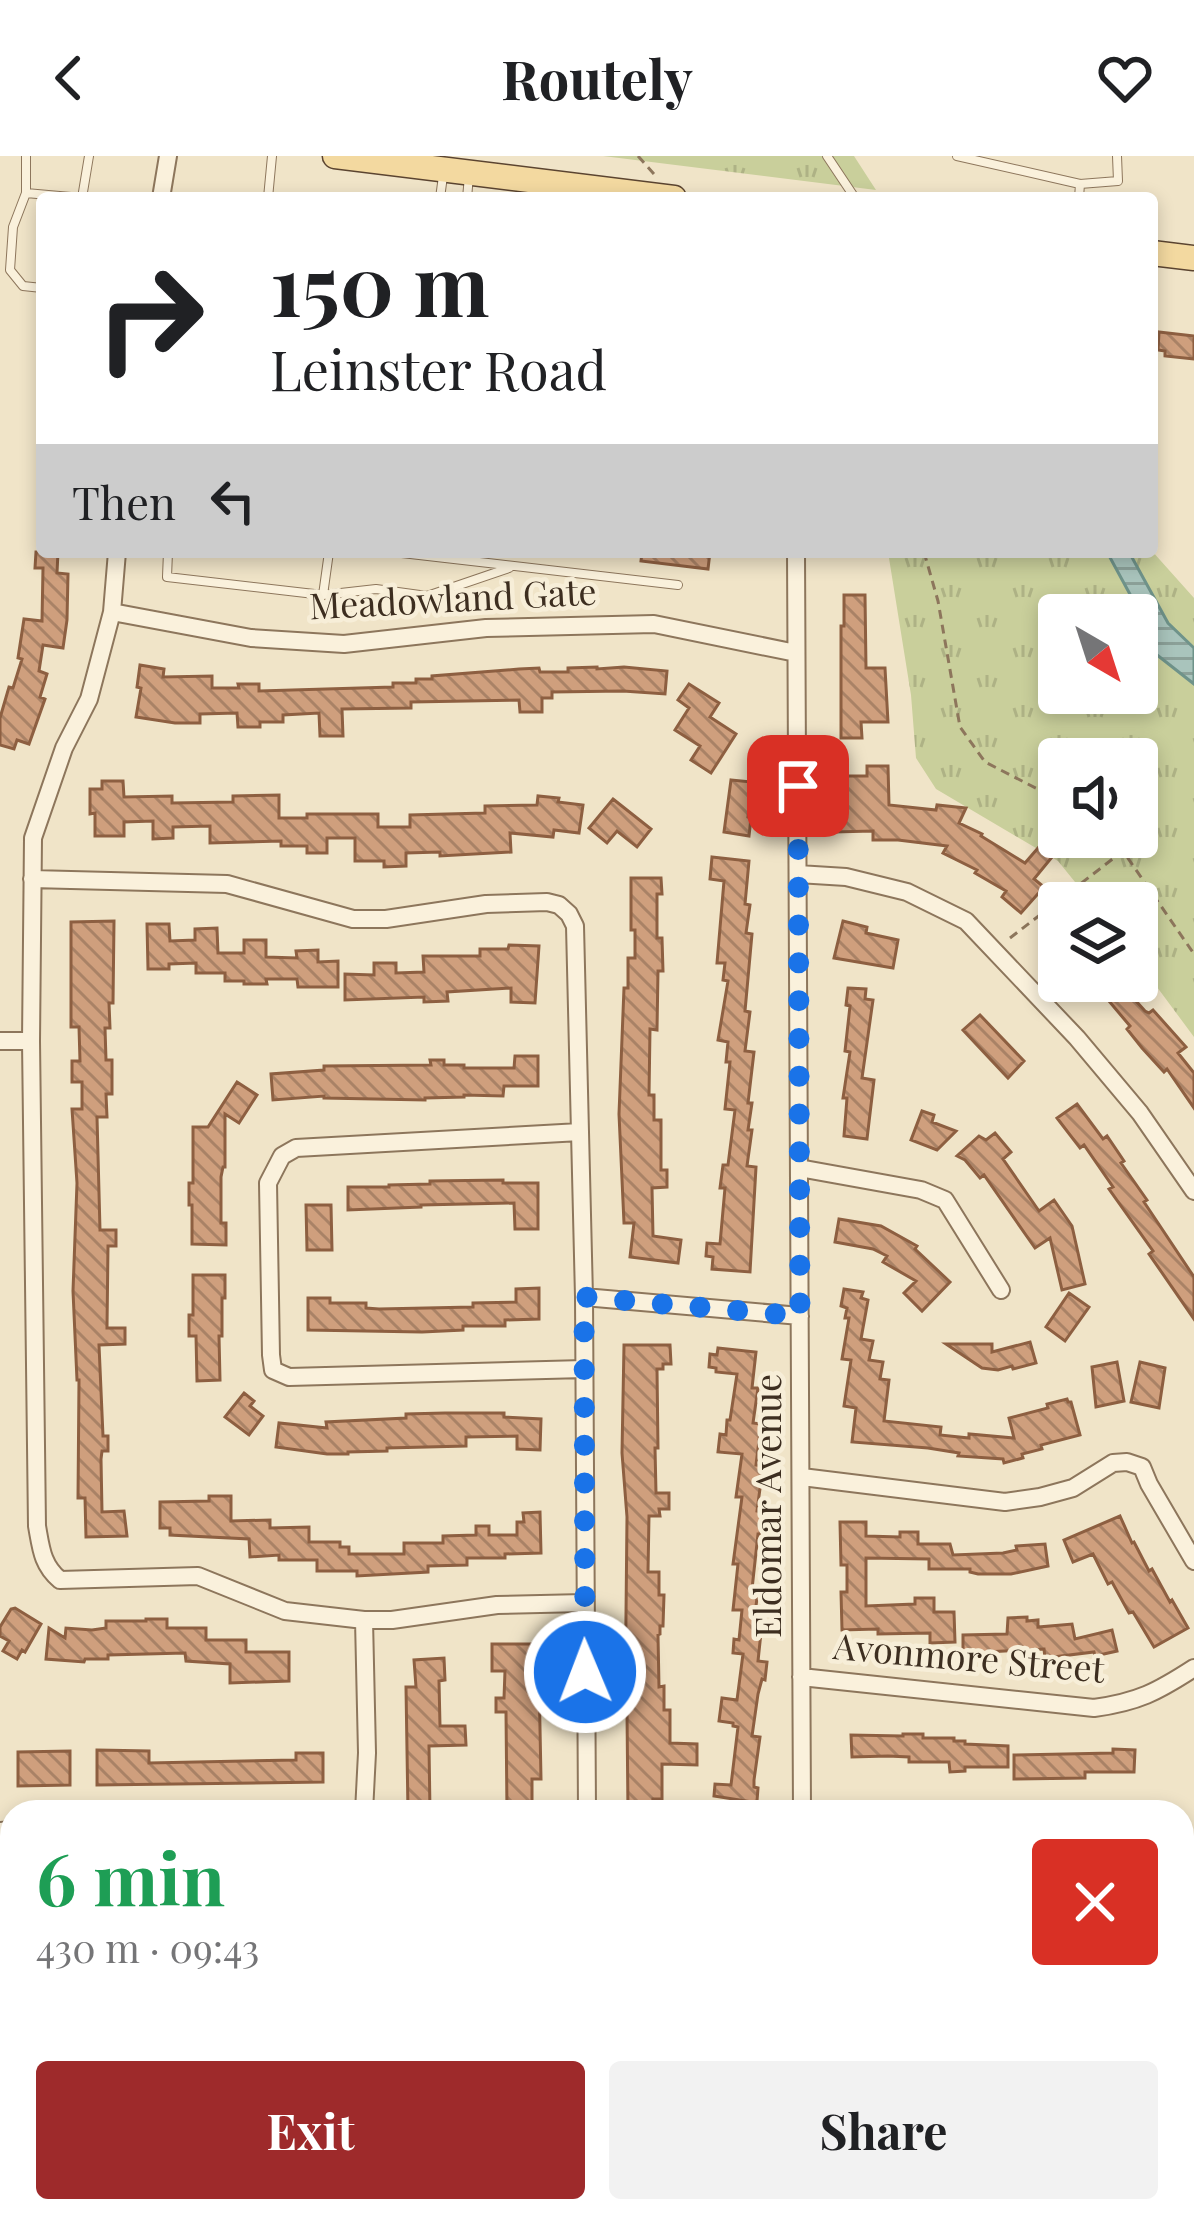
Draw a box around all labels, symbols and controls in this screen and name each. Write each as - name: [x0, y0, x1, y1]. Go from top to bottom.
- text: Routely: [501, 42, 693, 114]
- icon: back: [36, 45, 102, 111]
- icon: heart: [1092, 45, 1158, 111]
- text: 150 m: [270, 226, 490, 338]
- icon: right: [72, 240, 228, 396]
- text: Leinster Road: [270, 333, 607, 405]
- icon: left: [200, 468, 266, 534]
- text: Then: [72, 471, 176, 531]
- street label: Meadowland Gate: [308, 566, 598, 628]
- north arrow: [1038, 594, 1158, 714]
- map controls: [1038, 594, 1158, 1002]
- pin: [747, 735, 849, 837]
- button: sound: [1038, 738, 1158, 858]
- icon: arrive: [765, 753, 831, 819]
- button: layers: [1038, 882, 1158, 1002]
- street label: Eldomar Avenue: [742, 1374, 790, 1638]
- position arrow: [522, 1609, 648, 1735]
- street label: Avonmore Street: [831, 1620, 1108, 1692]
- text: 6 min: [36, 1828, 225, 1924]
- button: close: [1032, 1839, 1158, 1965]
- text: 430 m · 09:43: [36, 1921, 259, 1973]
- button: Exit: [36, 2061, 585, 2199]
- button: Share: [609, 2061, 1158, 2199]

